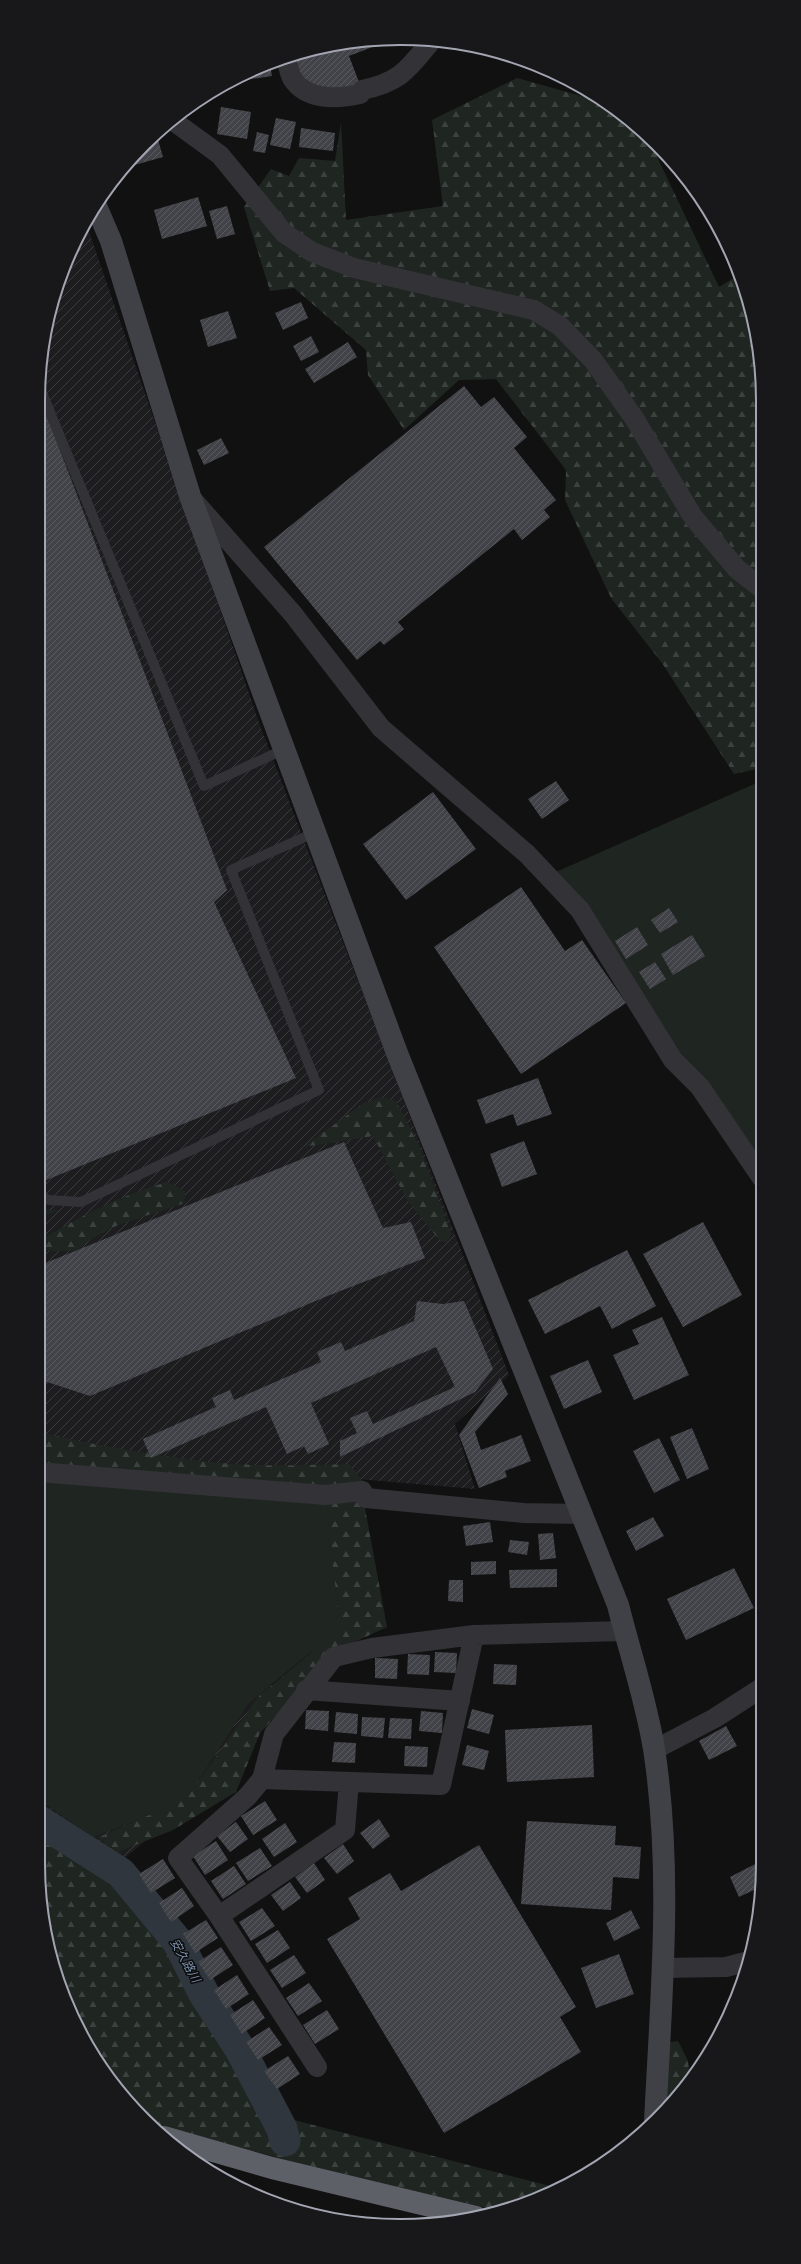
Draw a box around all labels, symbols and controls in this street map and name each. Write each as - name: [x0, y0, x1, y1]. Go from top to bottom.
- water label: 安久路川: [168, 1936, 205, 1986]

